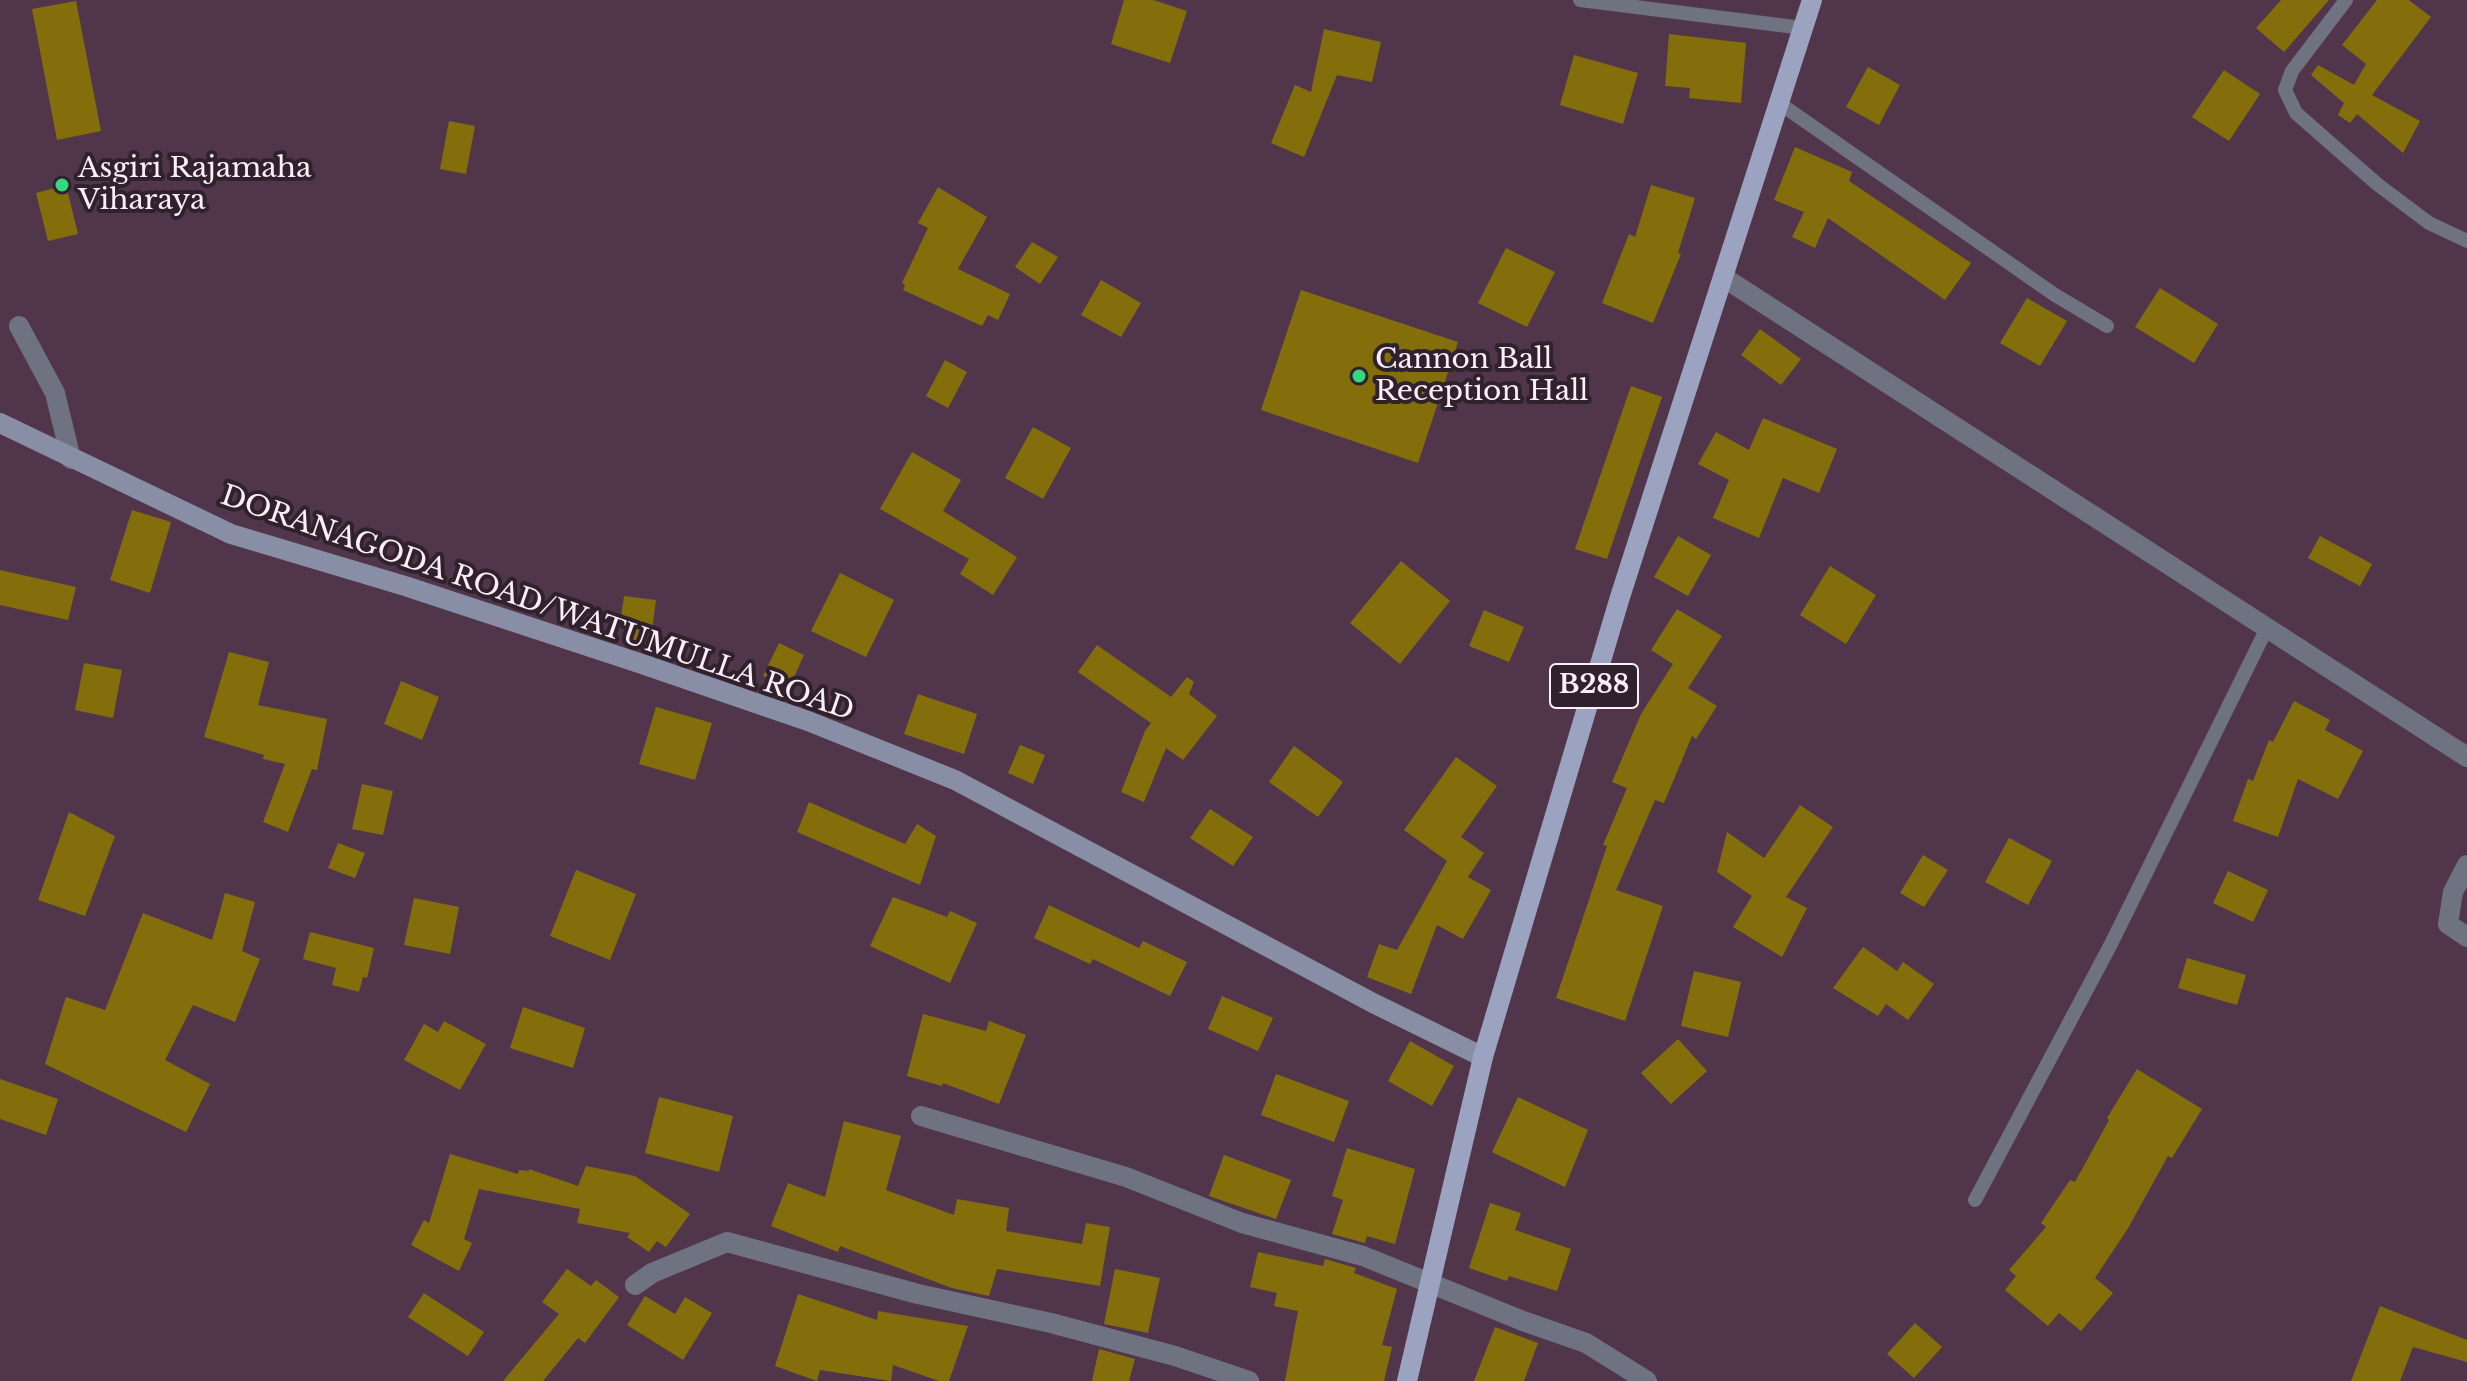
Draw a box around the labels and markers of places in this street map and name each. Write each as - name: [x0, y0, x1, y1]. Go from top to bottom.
- place label: Asgiri Rajamaha Viharaya: [78, 152, 312, 218]
- marker: Asgiri Rajamaha Viharaya: [53, 176, 71, 194]
- place label: Cannon Ball Reception Hall: [1375, 343, 1588, 409]
- marker: Cannon Ball Reception Hall: [1350, 367, 1368, 385]

